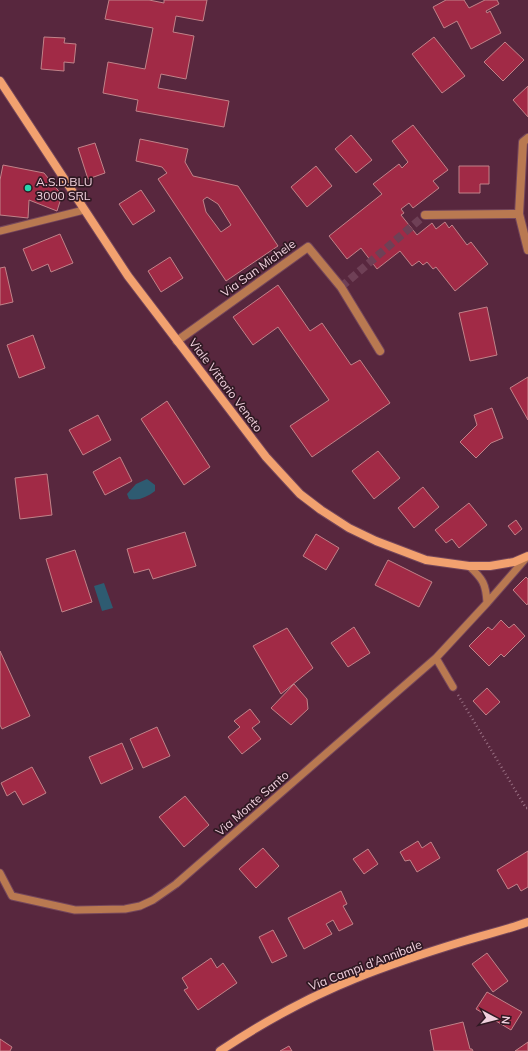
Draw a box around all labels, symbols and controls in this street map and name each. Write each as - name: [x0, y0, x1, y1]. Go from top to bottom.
- place label: A.S.D.BLU 3000 SRL: [36, 174, 92, 203]
- marker: A.S.D.BLU 3000 SRL: [23, 183, 33, 193]
- street label: Via San Michele: [218, 236, 298, 300]
- street label: Viale Vittorio Veneto: [186, 335, 266, 435]
- street label: Via Monte Santo: [212, 767, 292, 839]
- street label: Via Campi d'Annibale: [306, 937, 424, 993]
- north arrow: [476, 999, 516, 1039]
- text: N: [498, 1015, 513, 1025]

